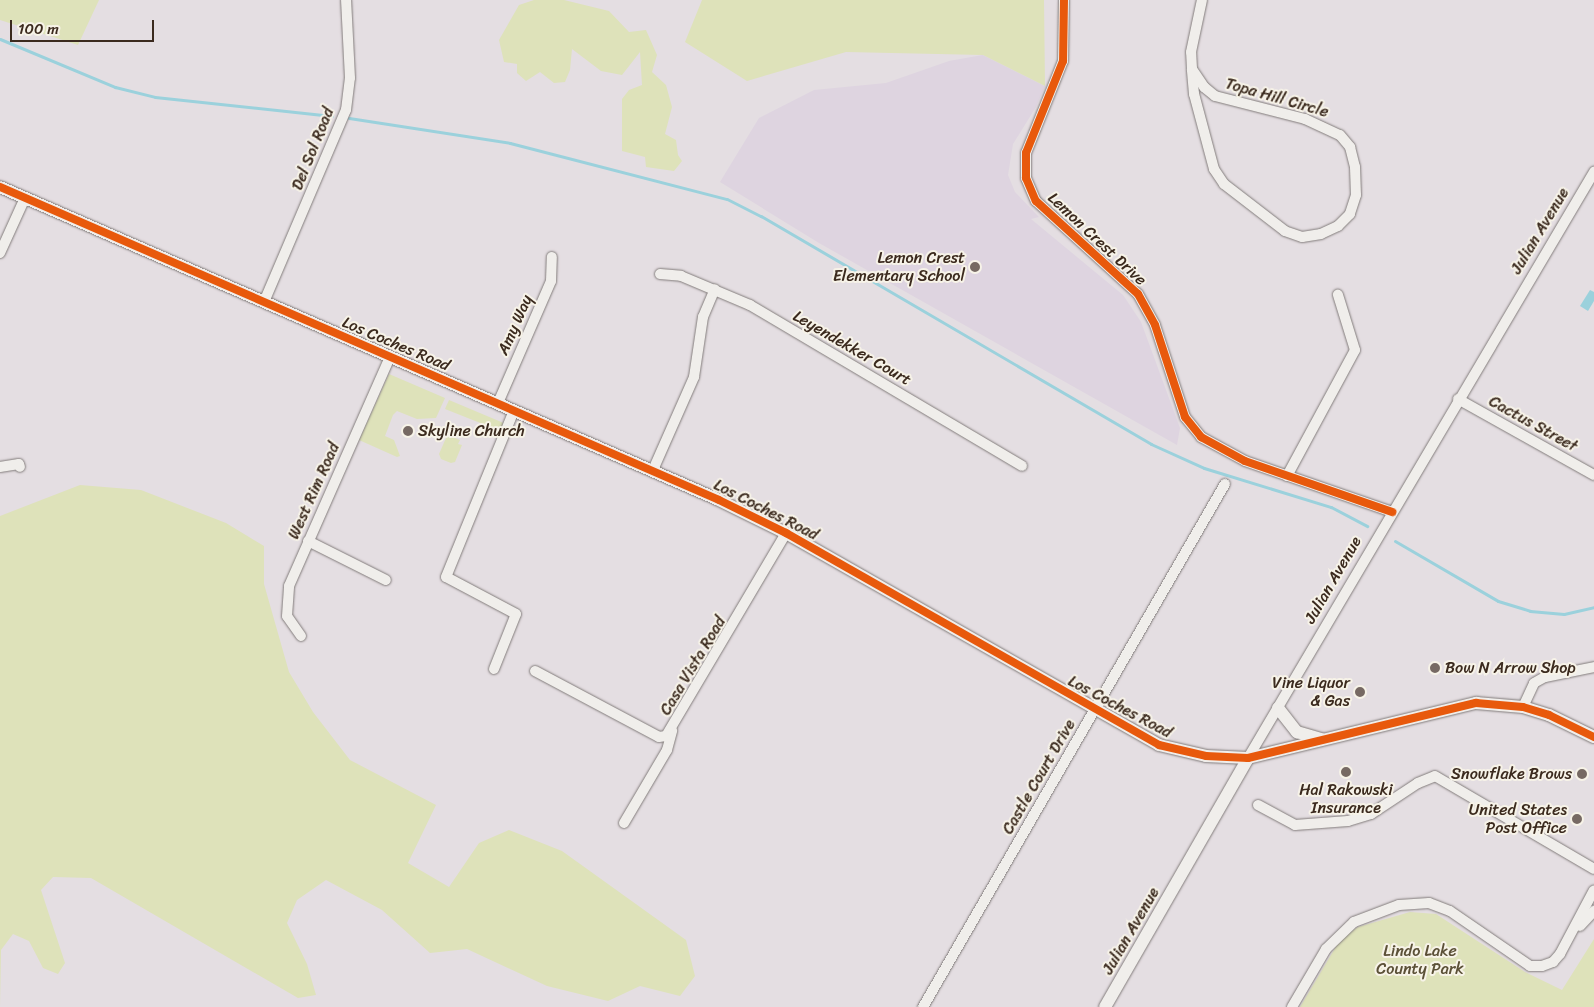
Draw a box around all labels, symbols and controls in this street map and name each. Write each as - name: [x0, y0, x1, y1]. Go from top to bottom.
- scale bar: [12, 10, 156, 42]
- text: 100 m: [18, 16, 59, 42]
- street label: Topa Hill Circle: [1223, 74, 1331, 122]
- street label: Del Sol Road: [288, 105, 338, 193]
- street label: Julian Avenue: [1507, 185, 1573, 277]
- street label: Lemon Crest Drive: [1044, 188, 1150, 290]
- place label: Lemon Crest Elementary School: [833, 248, 965, 286]
- marker: Lemon Crest Elementary School: [969, 261, 981, 273]
- street label: Amy Way: [493, 292, 537, 358]
- street label: Leyendekker Court: [790, 306, 914, 390]
- street label: Los Coches Road: [339, 313, 453, 375]
- street label: Cactus Street: [1485, 392, 1581, 456]
- place label: Skyline Church: [418, 421, 525, 441]
- marker: Skyline Church: [402, 425, 414, 437]
- street label: West Rim Road: [284, 440, 344, 542]
- street label: Los Coches Road: [711, 475, 821, 545]
- street label: Julian Avenue: [1300, 533, 1366, 627]
- street label: Casa Vista Road: [656, 613, 730, 719]
- place label: Bow N Arrow Shop: [1445, 658, 1576, 678]
- marker: Bow N Arrow Shop: [1429, 662, 1441, 674]
- street label: Los Coches Road: [1065, 672, 1175, 742]
- place label: Vine Liquor & Gas: [1272, 673, 1350, 711]
- marker: Vine Liquor & Gas: [1354, 686, 1366, 698]
- street label: Castle Court Drive: [998, 716, 1080, 838]
- place label: Snowflake Brows: [1452, 764, 1572, 784]
- marker: Hal Rakowski Insurance: [1340, 766, 1352, 778]
- marker: Snowflake Brows: [1576, 768, 1588, 780]
- place label: Hal Rakowski Insurance: [1300, 780, 1392, 818]
- place label: United States Post Office: [1469, 800, 1567, 838]
- marker: United States Post Office: [1571, 813, 1583, 825]
- street label: Julian Avenue: [1098, 884, 1164, 978]
- park label: Lindo Lake County Park: [1376, 941, 1464, 979]

